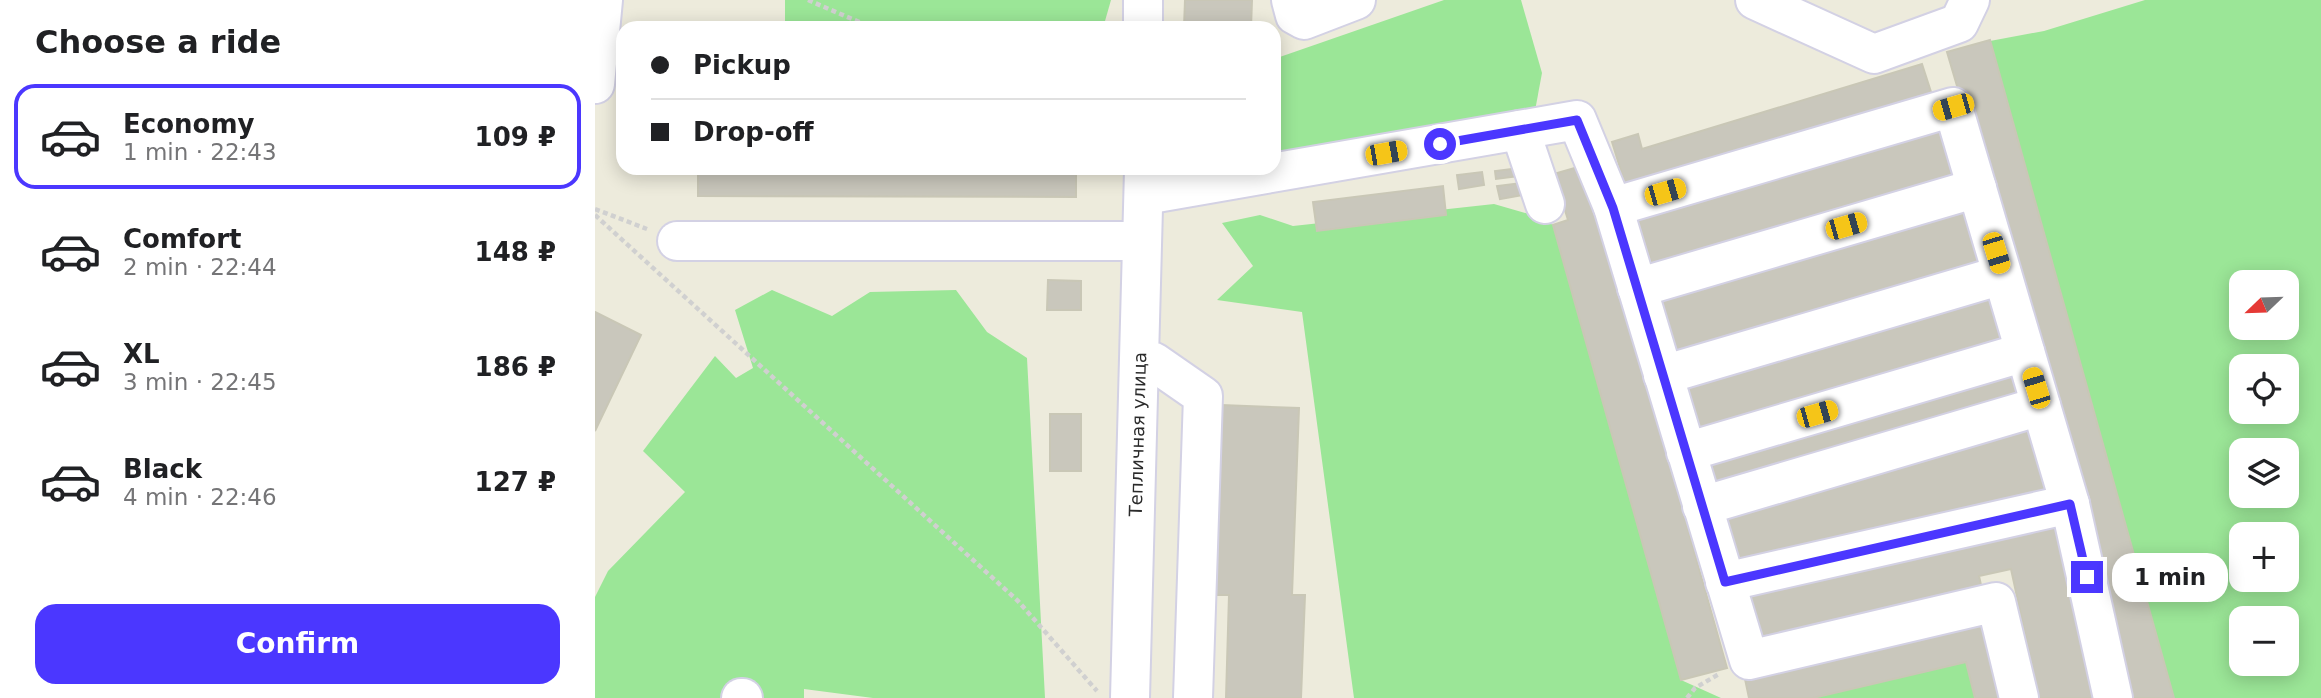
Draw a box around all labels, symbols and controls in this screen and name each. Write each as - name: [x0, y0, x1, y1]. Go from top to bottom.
- text: Choose a ride: [35, 23, 281, 61]
- text: Pickup: [693, 50, 791, 80]
- car: [1930, 91, 1977, 123]
- icon: car: [39, 105, 102, 168]
- text: Economy: [123, 109, 254, 139]
- text: Drop-off: [693, 117, 814, 147]
- text: 109 ₽: [475, 122, 556, 152]
- route start: [1424, 128, 1456, 160]
- text: 1 min · 22:43: [123, 139, 277, 165]
- car: [1364, 139, 1409, 167]
- car: [1642, 176, 1689, 208]
- car: [1823, 210, 1870, 242]
- icon: car: [39, 220, 102, 283]
- text: Comfort: [123, 224, 241, 254]
- car: [1980, 230, 2013, 276]
- text: 148 ₽: [475, 237, 556, 267]
- text: 2 min · 22:44: [123, 254, 277, 280]
- north arrow: [2229, 270, 2299, 340]
- map controls: [2229, 270, 2299, 676]
- icon: car: [39, 335, 102, 398]
- text: XL: [123, 339, 160, 369]
- text: 186 ₽: [475, 352, 556, 382]
- street label: Тепличная улица: [1124, 352, 1150, 517]
- button: locate: [2229, 354, 2299, 424]
- car: [2020, 365, 2053, 411]
- text: 3 min · 22:45: [123, 369, 277, 395]
- car: [1794, 398, 1841, 430]
- button: layers: [2229, 438, 2299, 508]
- icon: car: [39, 450, 102, 513]
- text: Black: [123, 454, 202, 484]
- text: 127 ₽: [475, 467, 556, 497]
- text: 4 min · 22:46: [123, 484, 277, 510]
- button: +: [2229, 522, 2299, 592]
- callout: 1 min: [2111, 552, 2227, 602]
- route end: [2071, 561, 2103, 593]
- text: 1 min: [2134, 564, 2206, 590]
- button: Confirm: [35, 604, 560, 684]
- button: −: [2229, 606, 2299, 676]

